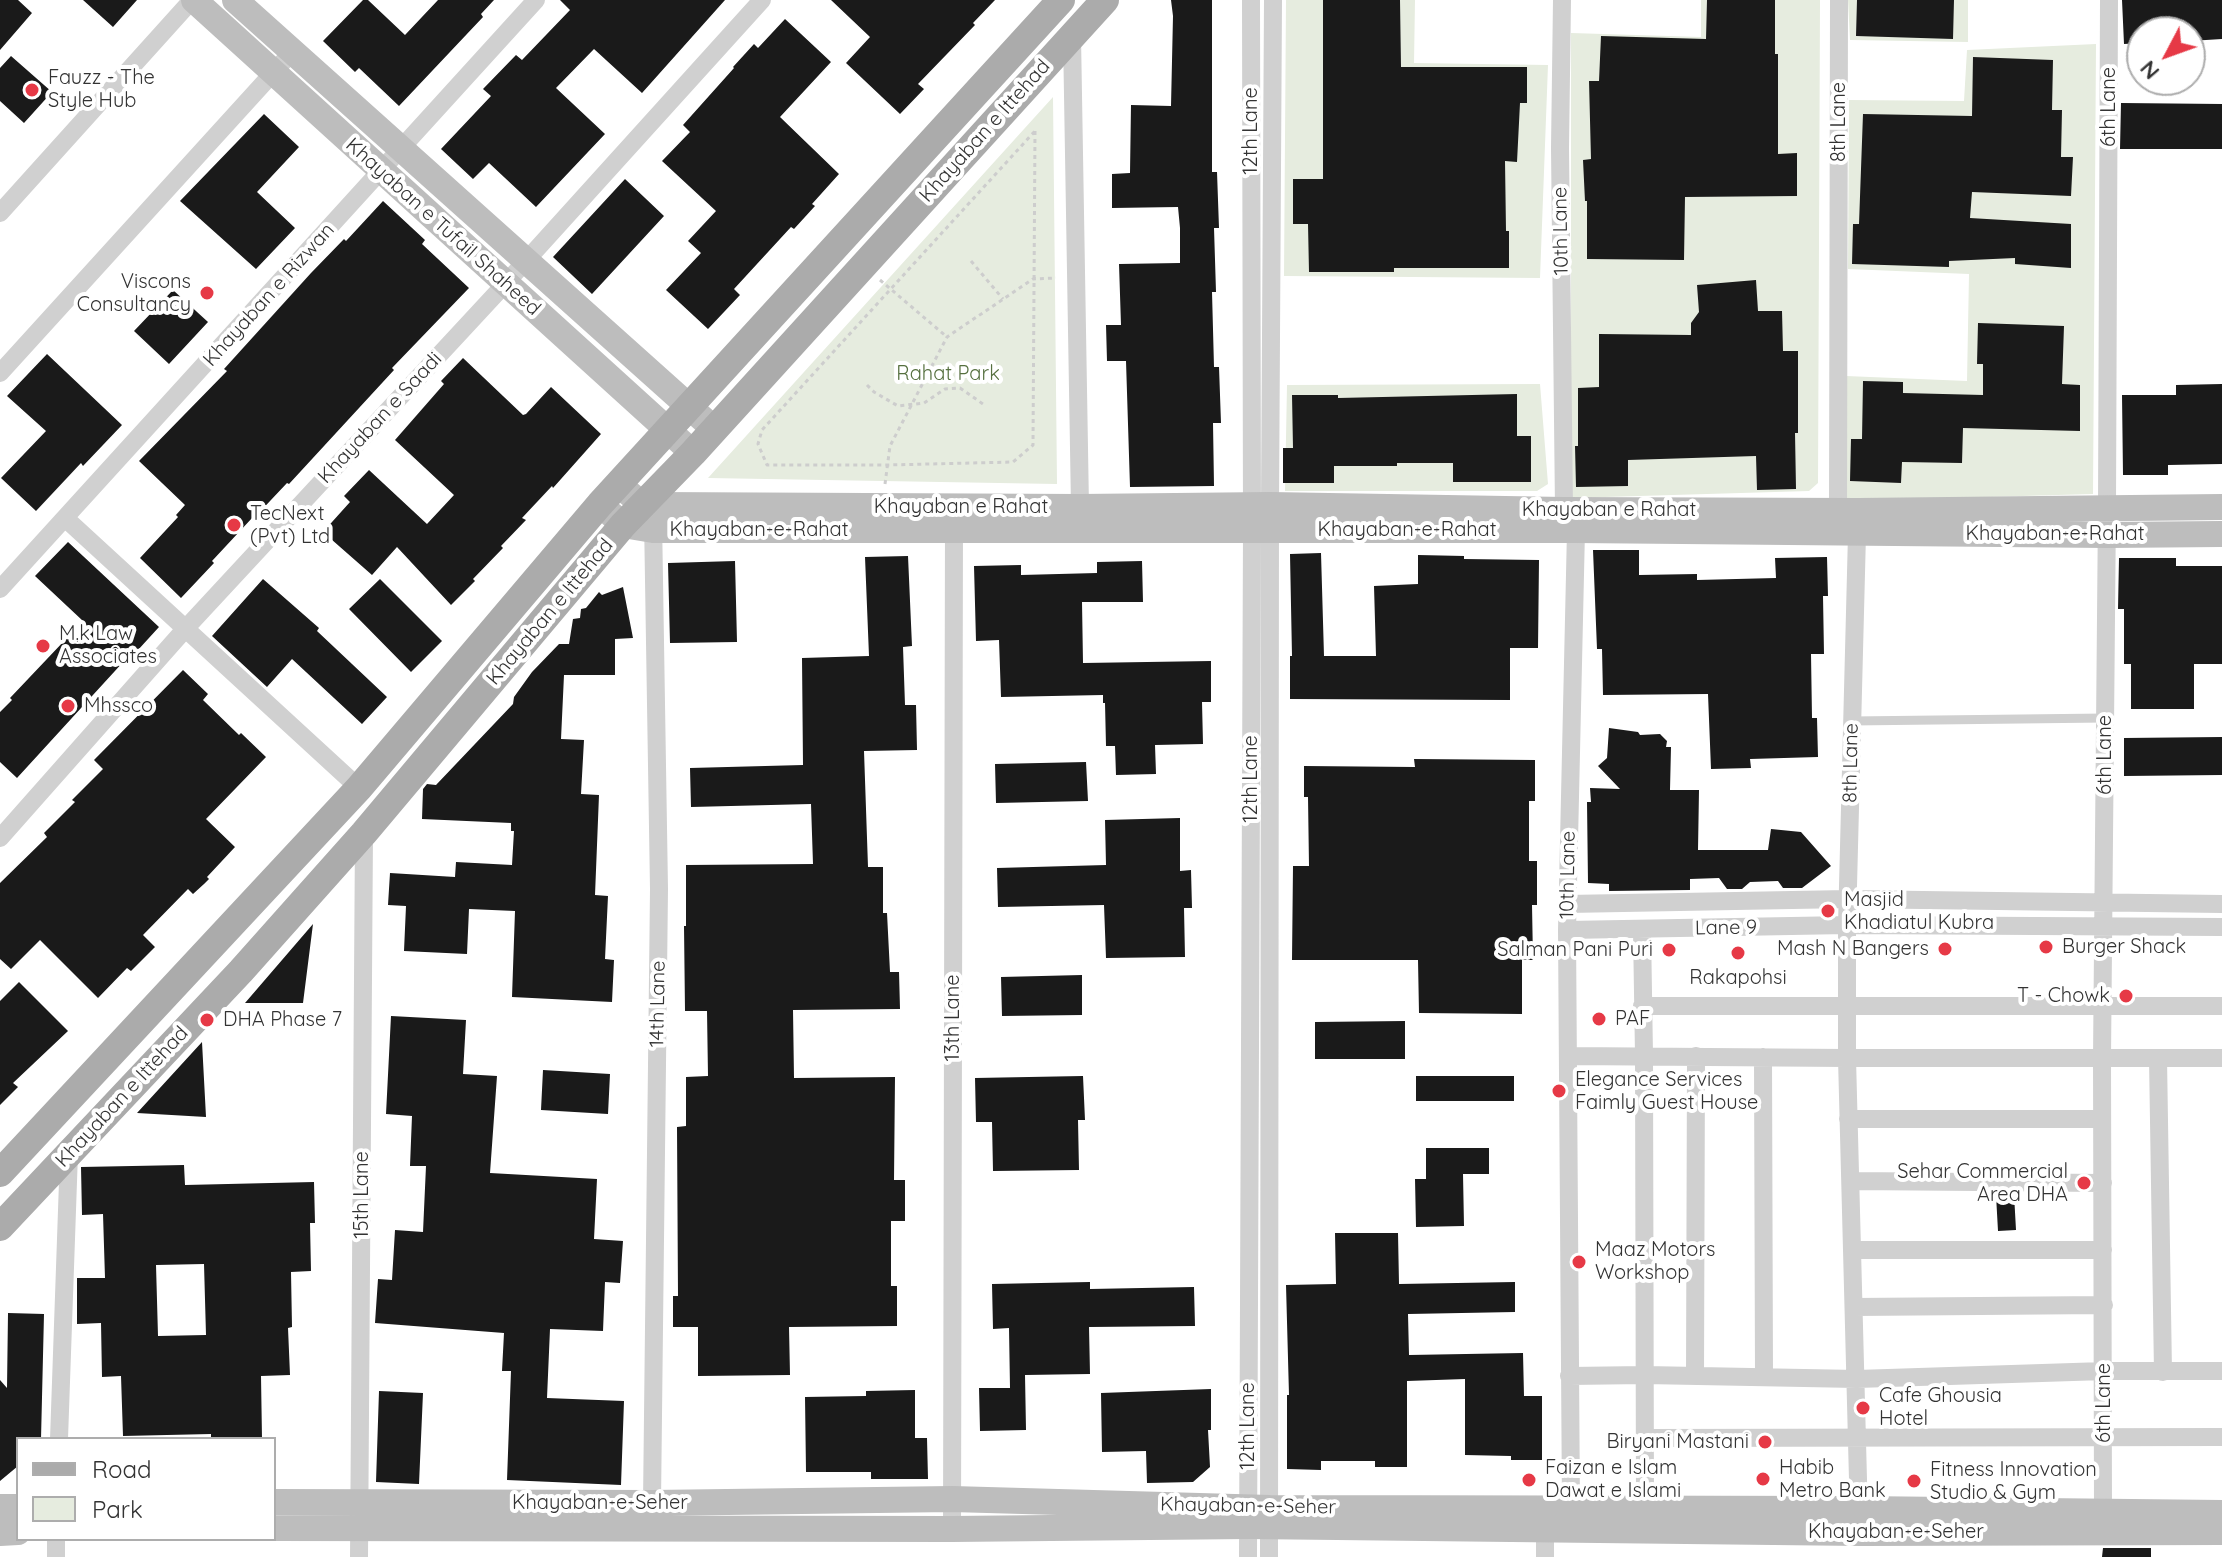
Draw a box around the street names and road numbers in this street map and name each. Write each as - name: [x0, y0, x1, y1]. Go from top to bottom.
- street label: Khayaban e Ittehad: [915, 55, 1055, 207]
- street label: 6th Lane: [2097, 67, 2121, 147]
- street label: 8th Lane: [1827, 82, 1851, 162]
- street label: 12th Lane: [1239, 87, 1263, 175]
- street label: Khayaban e Tufail Shaheed: [341, 133, 545, 321]
- street label: 10th Lane: [1548, 187, 1574, 275]
- street label: Khayaban e Rizwan: [198, 218, 340, 372]
- street label: Khayaban e Saadi: [313, 347, 447, 489]
- street label: Khayaban e Rahat: [874, 495, 1048, 519]
- street label: Khayaban e Rahat: [1522, 498, 1696, 522]
- street label: Khayaban-e-Rahat: [669, 518, 849, 542]
- street label: Khayaban-e-Rahat: [1317, 518, 1497, 542]
- street label: Khayaban-e-Rahat: [1965, 522, 2145, 546]
- street label: Khayaban e Ittehad: [482, 534, 618, 690]
- street label: 6th Lane: [2093, 715, 2117, 795]
- street label: 8th Lane: [1838, 723, 1864, 803]
- street label: 12th Lane: [1239, 735, 1263, 823]
- street label: 10th Lane: [1555, 831, 1581, 919]
- street label: Lane 9: [1695, 915, 1757, 941]
- street label: 14th Lane: [645, 960, 671, 1048]
- street label: 13th Lane: [941, 974, 965, 1062]
- street label: Khayaban e Ittehad: [51, 1022, 193, 1172]
- street label: 15th Lane: [350, 1151, 374, 1239]
- street label: 6th Lane: [2092, 1363, 2116, 1443]
- street label: 12th Lane: [1236, 1382, 1260, 1470]
- street label: Khayaban-e-Seher: [512, 1491, 688, 1515]
- street label: Khayaban-e-Seher: [1160, 1492, 1336, 1520]
- street label: Khayaban-e-Seher: [1808, 1520, 1984, 1544]

